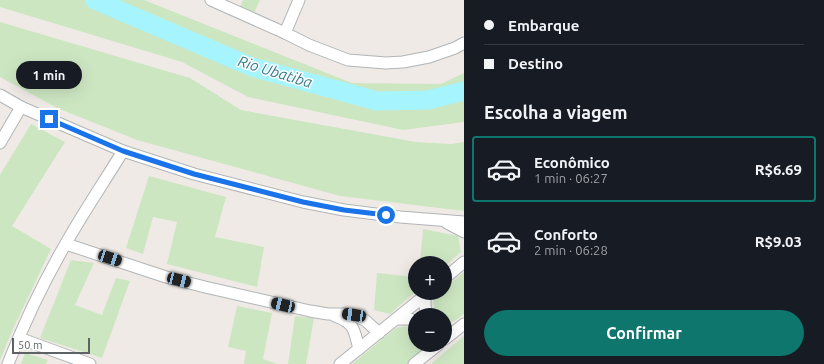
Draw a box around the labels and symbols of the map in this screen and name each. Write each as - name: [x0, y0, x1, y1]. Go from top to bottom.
- water label: Rio Ubatiba: [236, 52, 314, 91]
- callout: 1 min: [16, 61, 82, 89]
- route end: [40, 110, 58, 128]
- route start: [377, 206, 395, 224]
- car: [97, 249, 123, 267]
- car: [166, 271, 192, 289]
- car: [270, 296, 296, 314]
- car: [341, 307, 367, 323]
- scale bar: [12, 336, 90, 355]

